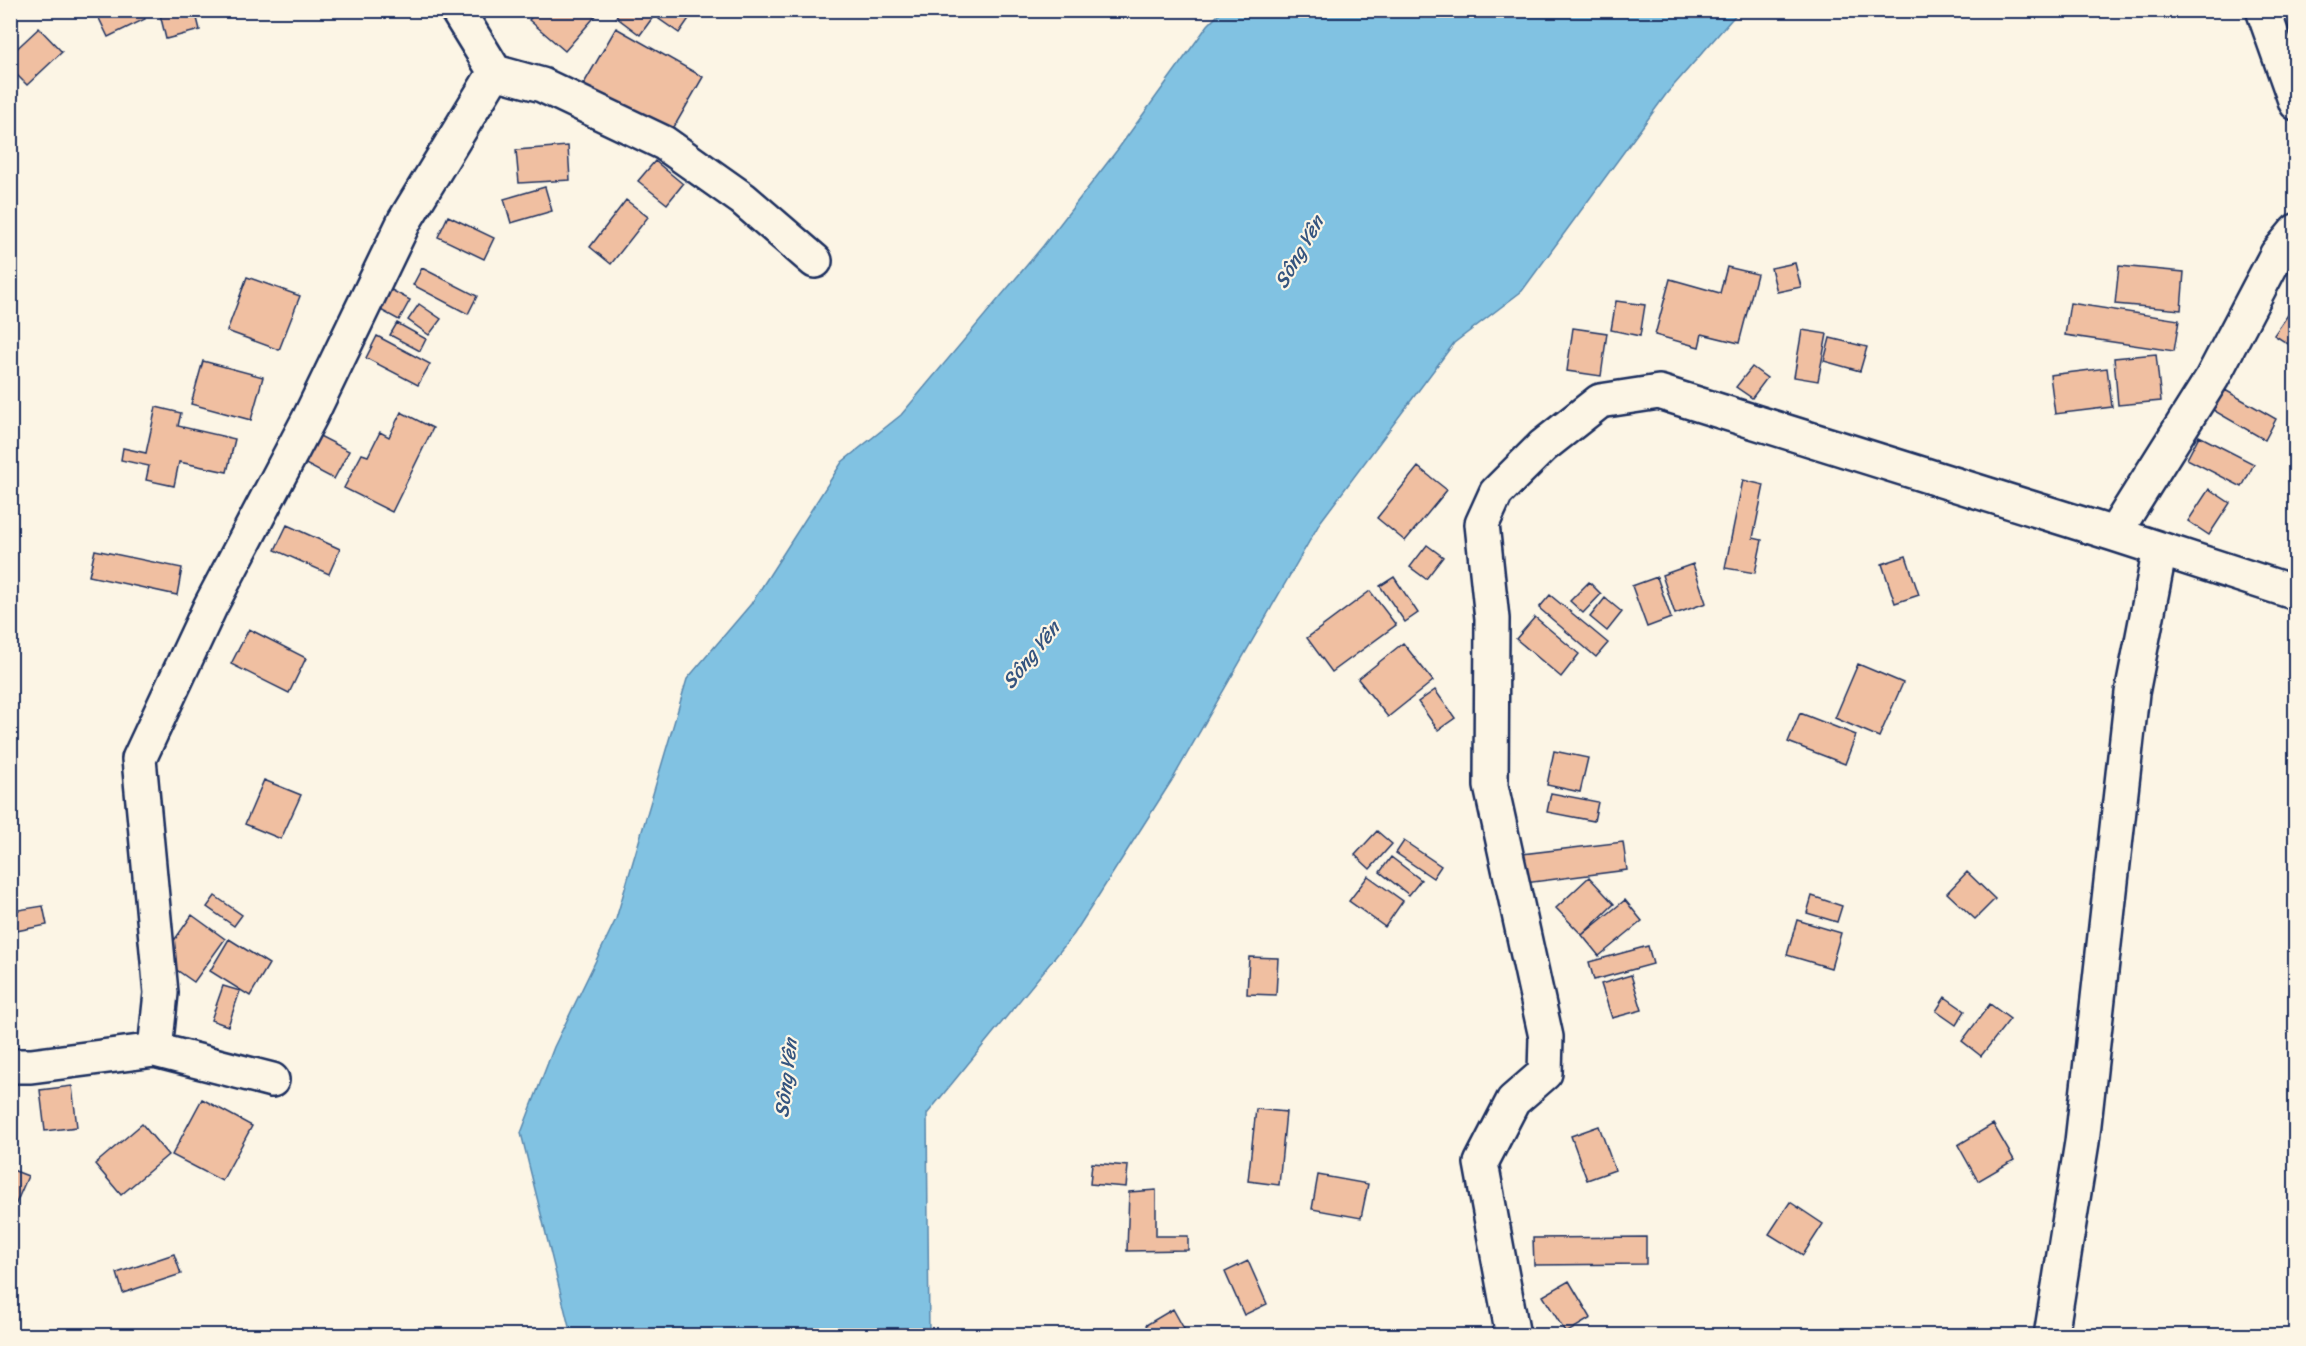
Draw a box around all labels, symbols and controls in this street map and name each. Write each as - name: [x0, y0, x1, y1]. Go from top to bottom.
- water label: Sông Yên: [1264, 207, 1335, 295]
- water label: Sông Yên: [993, 612, 1071, 697]
- water label: Sông Yên: [764, 1035, 808, 1119]

